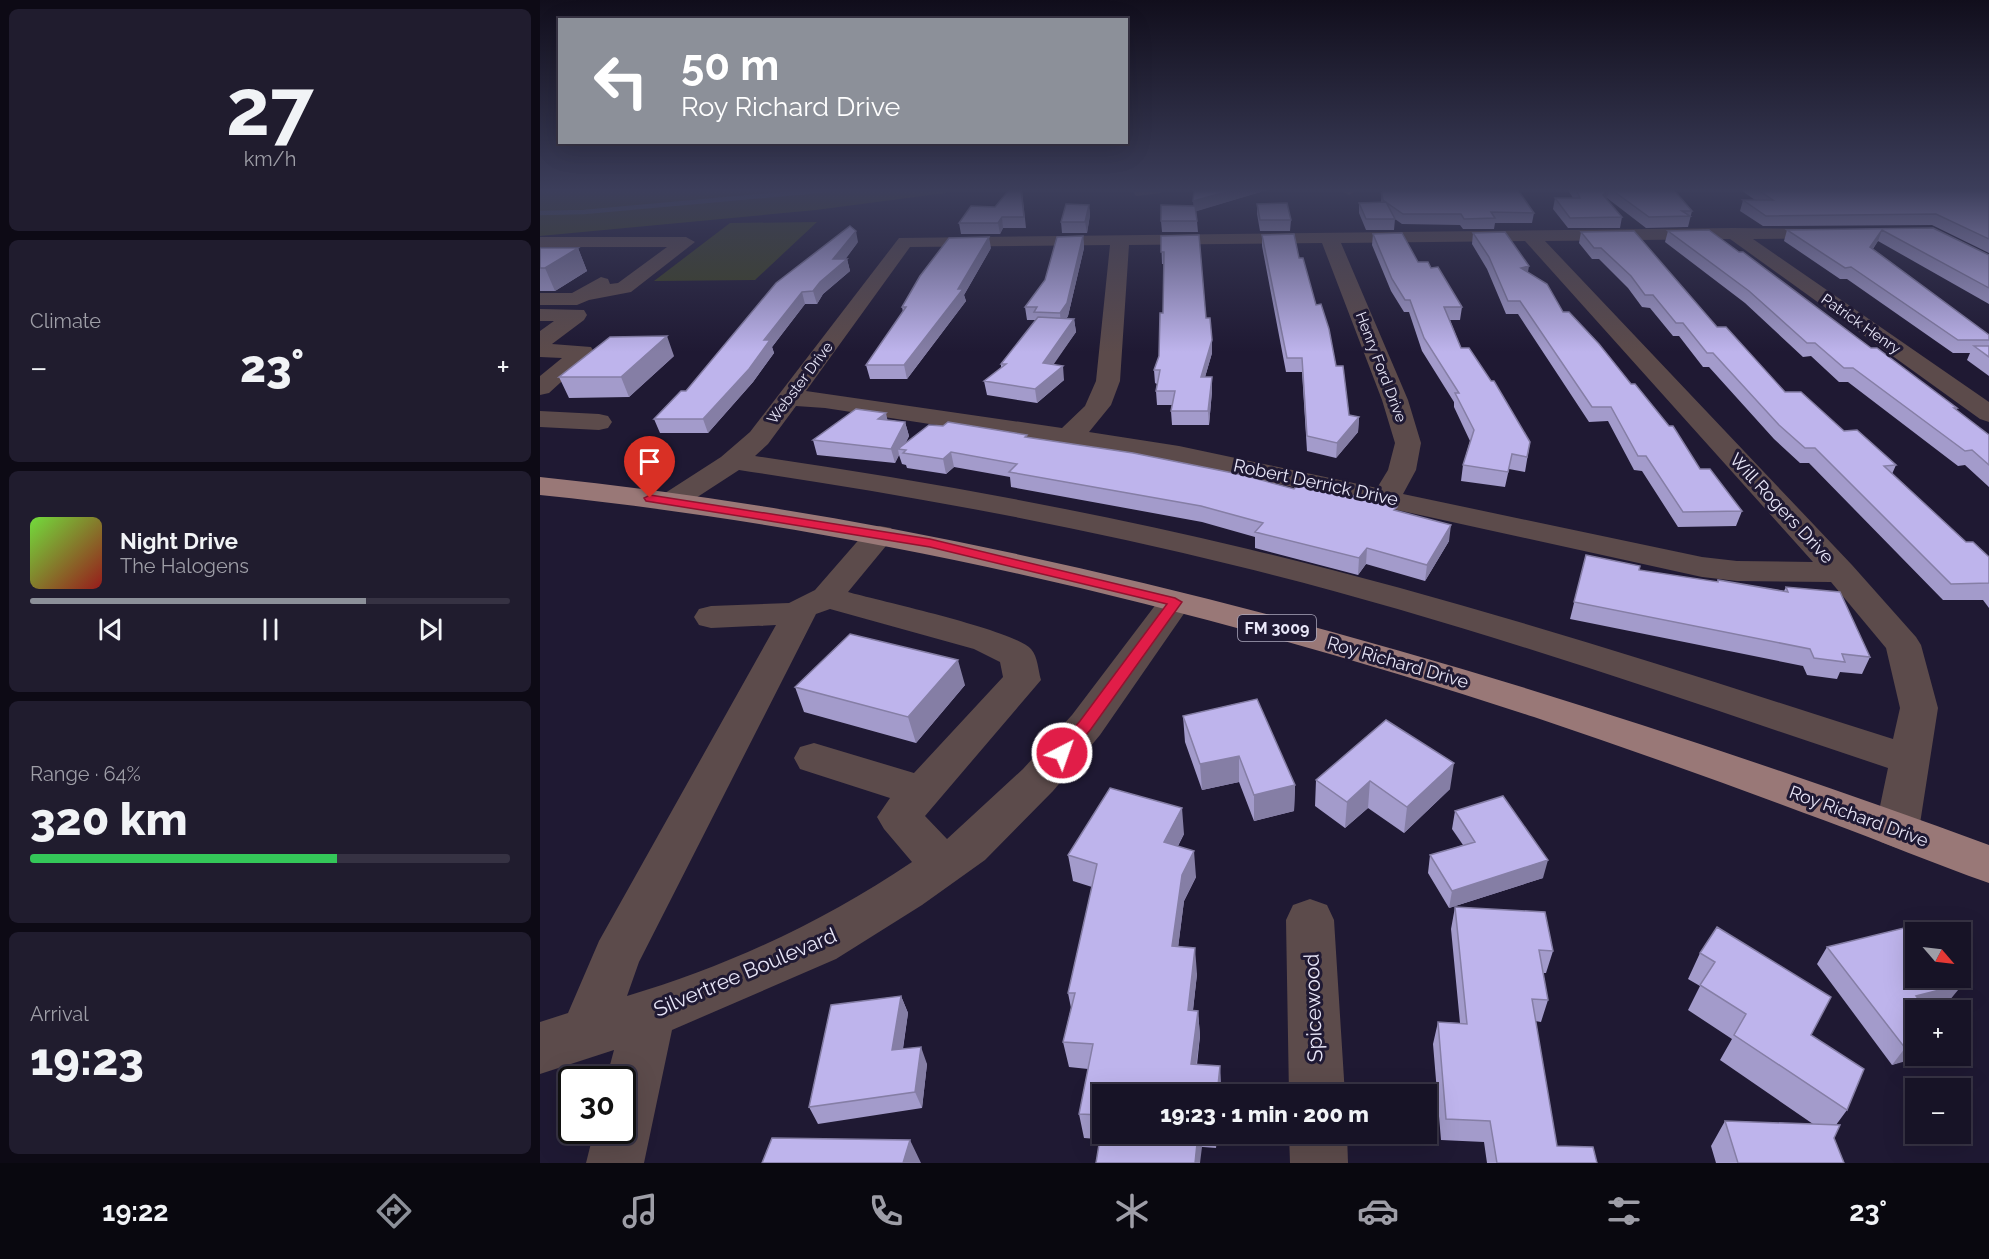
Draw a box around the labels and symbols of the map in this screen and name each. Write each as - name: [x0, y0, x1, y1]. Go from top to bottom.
- street label: Patrick Henry: [1818, 290, 1904, 358]
- street label: Henry Ford Drive: [1352, 309, 1410, 425]
- street label: Webster Drive: [763, 338, 837, 428]
- pin: [624, 436, 675, 498]
- street label: Will Rogers Drive: [1726, 449, 1839, 568]
- street label: Robert Derrick Drive: [1232, 454, 1401, 510]
- road number: FM 3009: [1238, 615, 1316, 641]
- street label: Roy Richard Drive: [1325, 632, 1472, 692]
- position arrow: [1030, 721, 1094, 785]
- street label: Roy Richard Drive: [1787, 781, 1932, 851]
- street label: Silvertree Boulevard: [650, 922, 840, 1022]
- north arrow: [1905, 922, 1971, 988]
- street label: Spicewood: [1299, 953, 1327, 1063]
- speed limit sign: 30: [558, 1066, 636, 1144]

